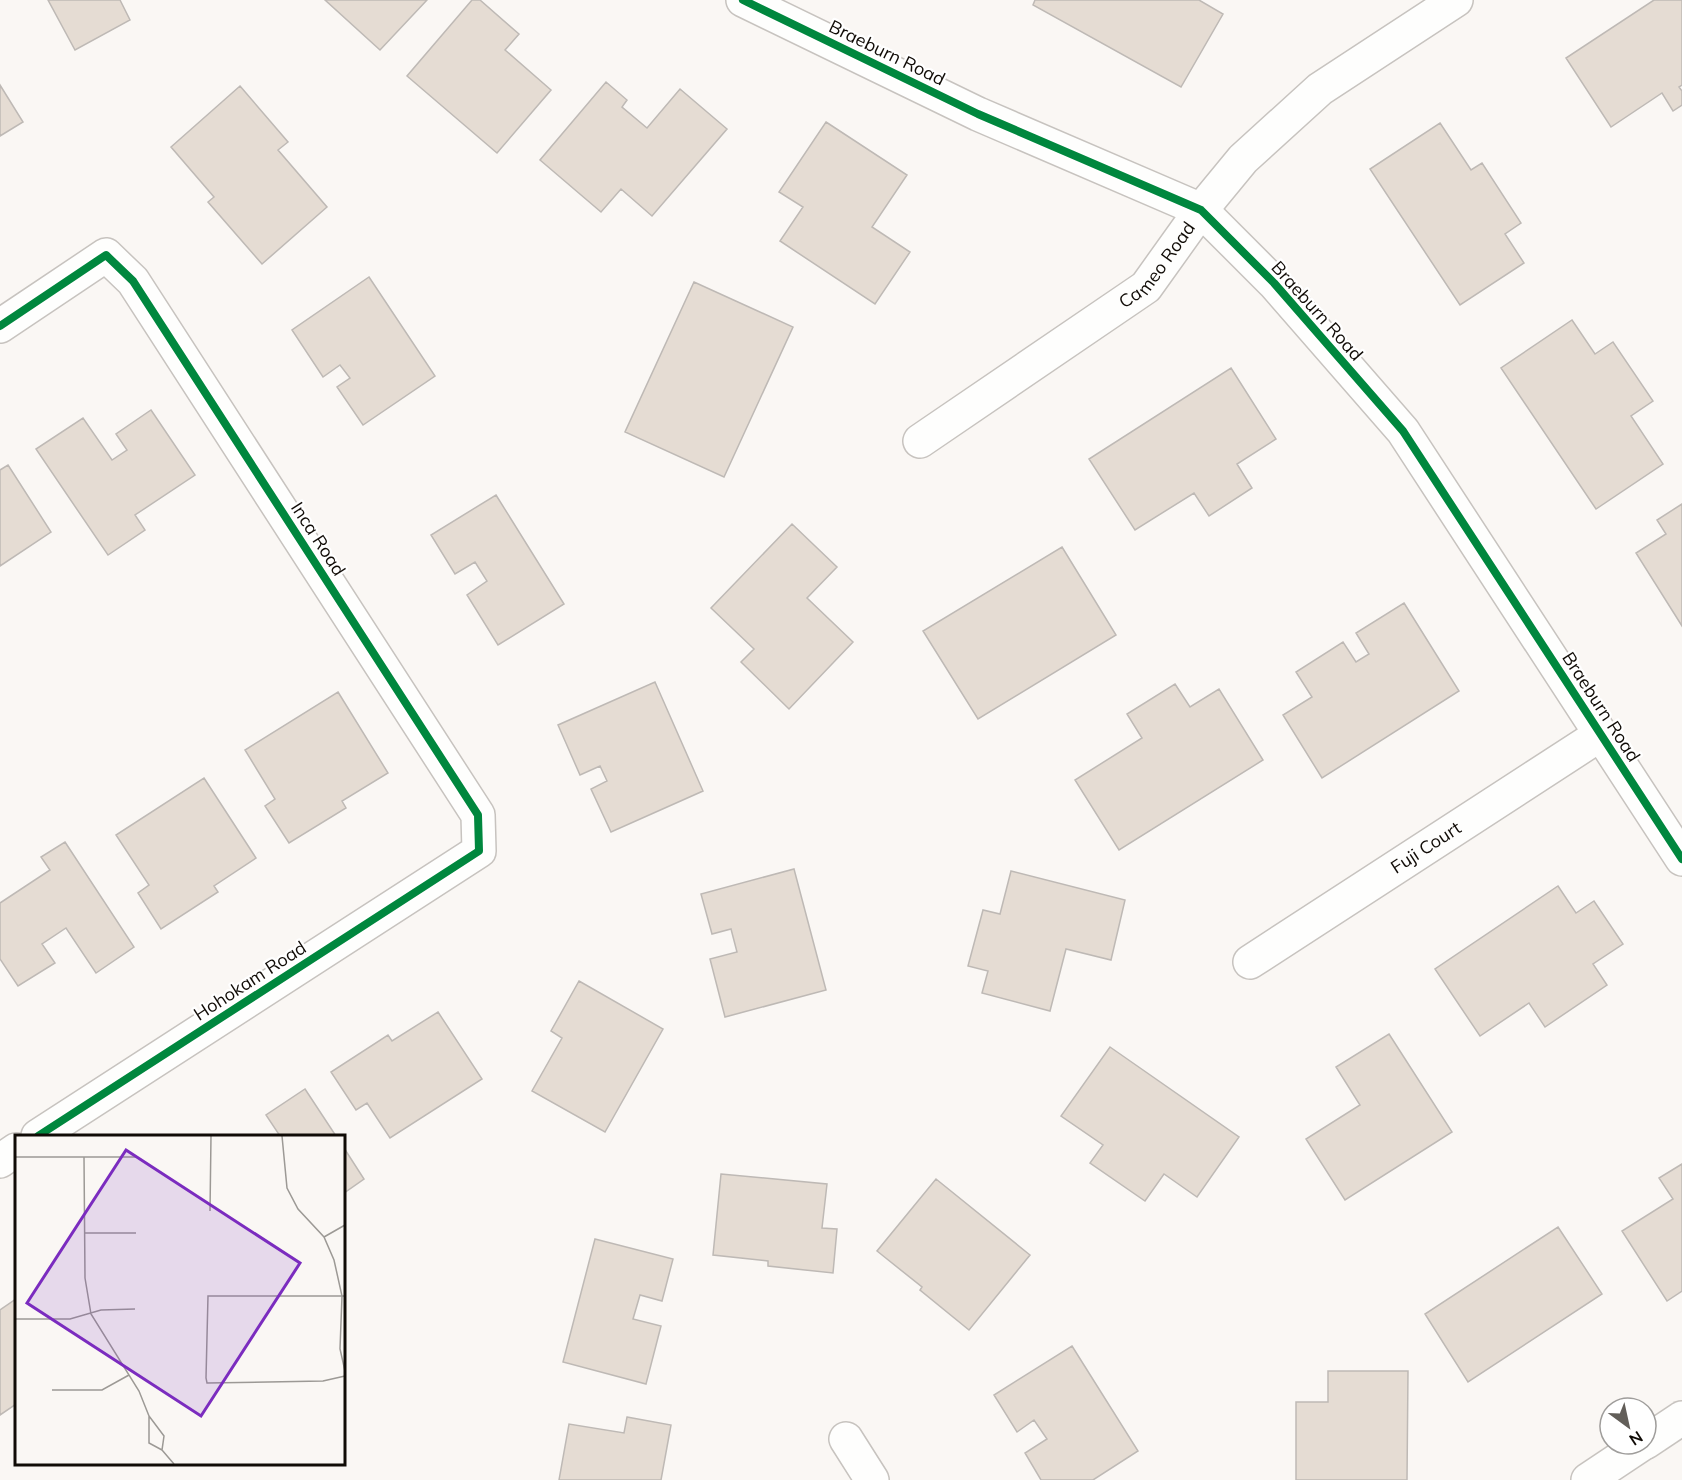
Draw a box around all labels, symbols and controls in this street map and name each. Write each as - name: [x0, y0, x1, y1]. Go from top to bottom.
- street label: Braeburn Road: [825, 15, 949, 91]
- street label: Cameo Road: [1114, 217, 1200, 313]
- street label: Braeburn Road: [1267, 256, 1368, 365]
- street label: Inca Road: [286, 497, 351, 580]
- street label: Braeburn Road: [1557, 647, 1645, 766]
- street label: Fuji Court: [1386, 816, 1465, 878]
- street label: Hohokam Road: [189, 936, 310, 1025]
- inset map: [15, 1135, 345, 1465]
- north arrow: [1598, 1396, 1658, 1456]
- text: N: [1626, 1427, 1647, 1450]

